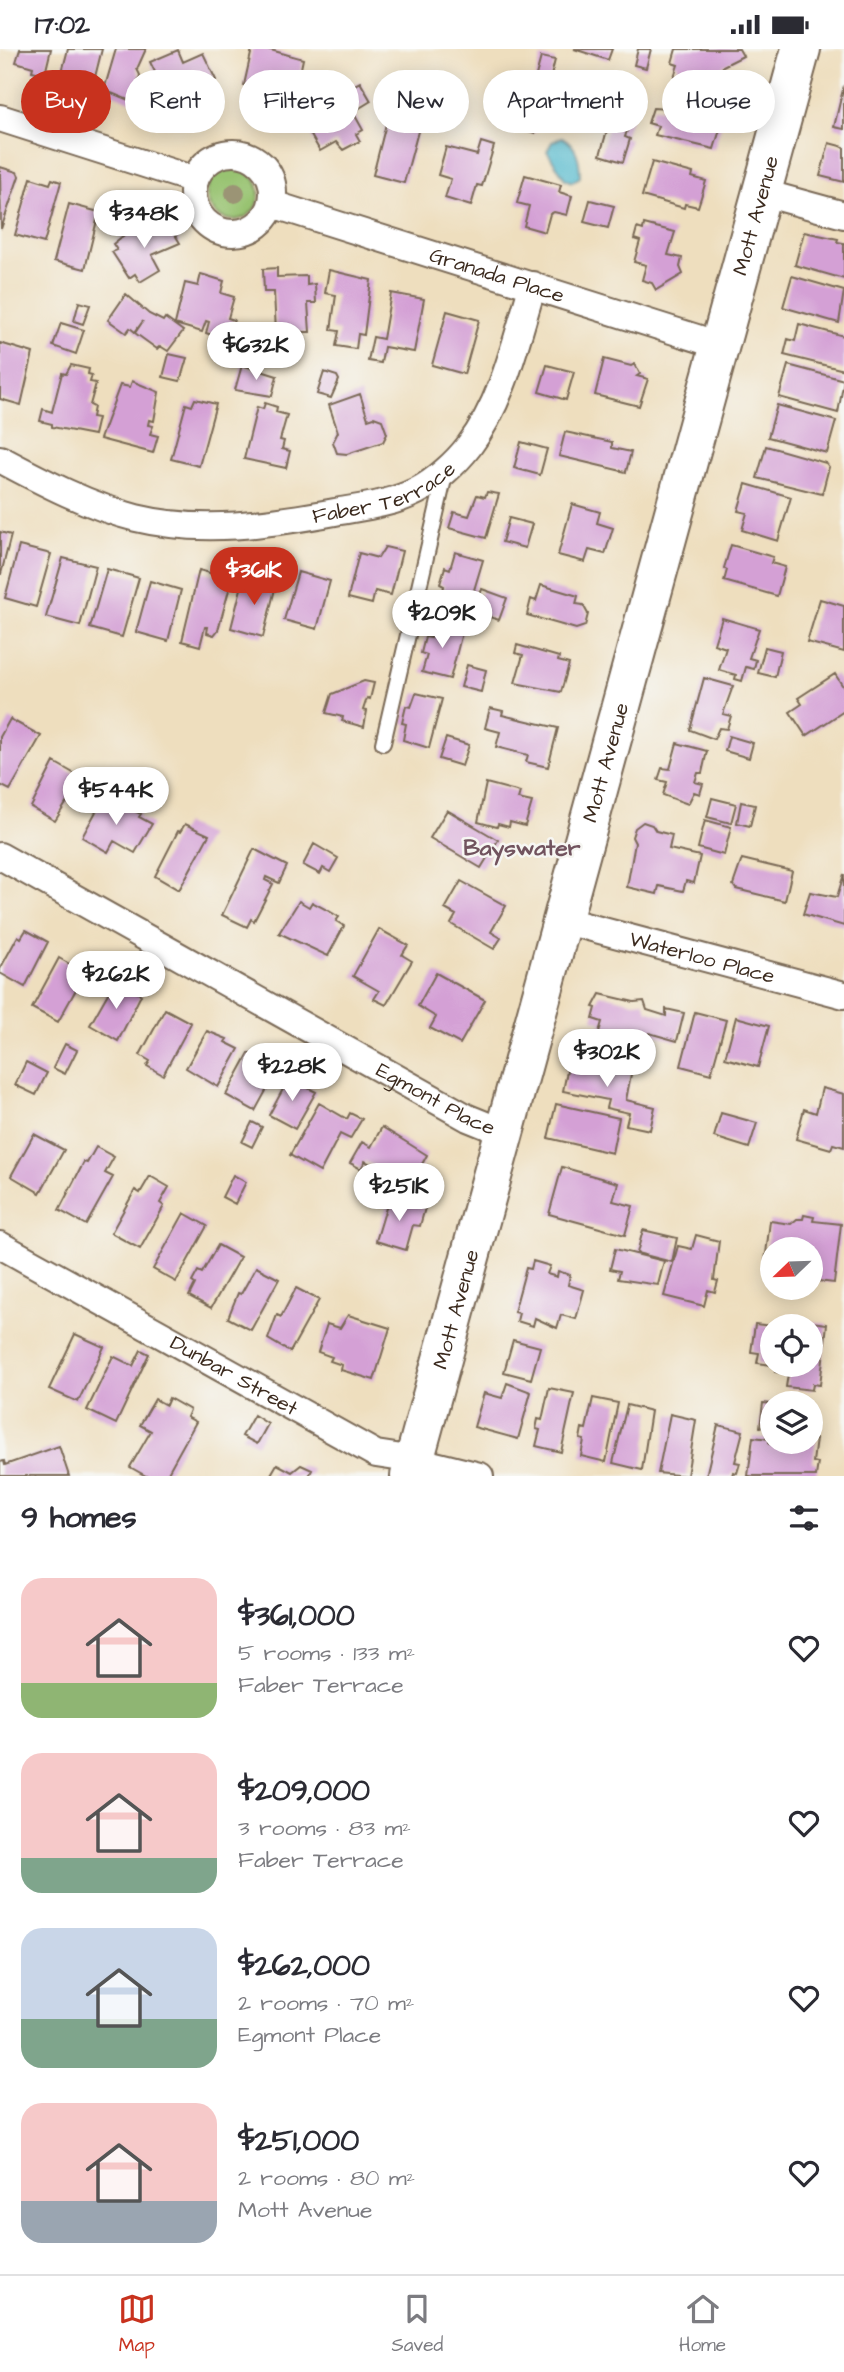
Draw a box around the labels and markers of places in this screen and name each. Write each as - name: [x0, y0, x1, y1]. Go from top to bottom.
- pin: $348K: [95, 191, 193, 250]
- pin: $632K: [207, 323, 305, 382]
- pin: $361K: [205, 547, 303, 607]
- pin: $209K: [393, 591, 491, 650]
- pin: $544K: [67, 767, 165, 827]
- pin: $262K: [67, 951, 165, 1011]
- pin: $302K: [558, 1030, 656, 1089]
- pin: $228K: [243, 1044, 341, 1103]
- pin: $251K: [350, 1163, 448, 1223]

